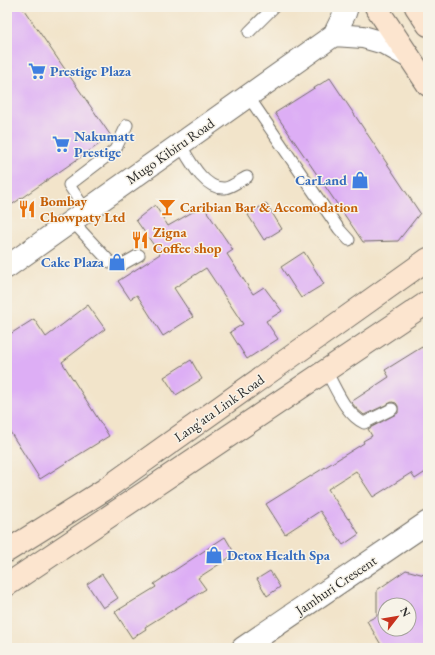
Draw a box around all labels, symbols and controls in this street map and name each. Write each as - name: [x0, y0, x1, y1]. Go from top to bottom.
- supermarket icon: Prestige Plaza: [27, 61, 47, 81]
- place label: Prestige Plaza: [50, 62, 132, 80]
- street label: Mugo Kibiru Road: [122, 113, 218, 188]
- place label: Nakumatt Prestige: [74, 127, 135, 161]
- supermarket icon: Nakumatt Prestige: [51, 134, 71, 154]
- shop icon: CarLand: [350, 170, 370, 190]
- place label: CarLand: [295, 171, 347, 189]
- place label: Bombay Chowpaty Ltd: [40, 192, 126, 226]
- bar icon: Caribian Bar & Accomodation: [157, 197, 177, 217]
- place label: Caribian Bar & Accomodation: [180, 198, 358, 216]
- restaurant icon: Bombay Chowpaty Ltd: [17, 199, 37, 219]
- place label: Zigna Coffee shop: [153, 223, 222, 257]
- restaurant icon: Zigna Coffee shop: [130, 230, 150, 250]
- shop icon: Cake Plaza: [107, 252, 127, 272]
- place label: Cake Plaza: [41, 253, 105, 271]
- street label: Lang'ata Link Road: [170, 370, 268, 446]
- shop icon: Detox Health Spa: [204, 545, 224, 565]
- place label: Detox Health Spa: [227, 546, 331, 564]
- street label: Jamhuri Crescent: [291, 551, 380, 619]
- north arrow: [377, 597, 417, 637]
- text: N: [397, 604, 414, 619]

